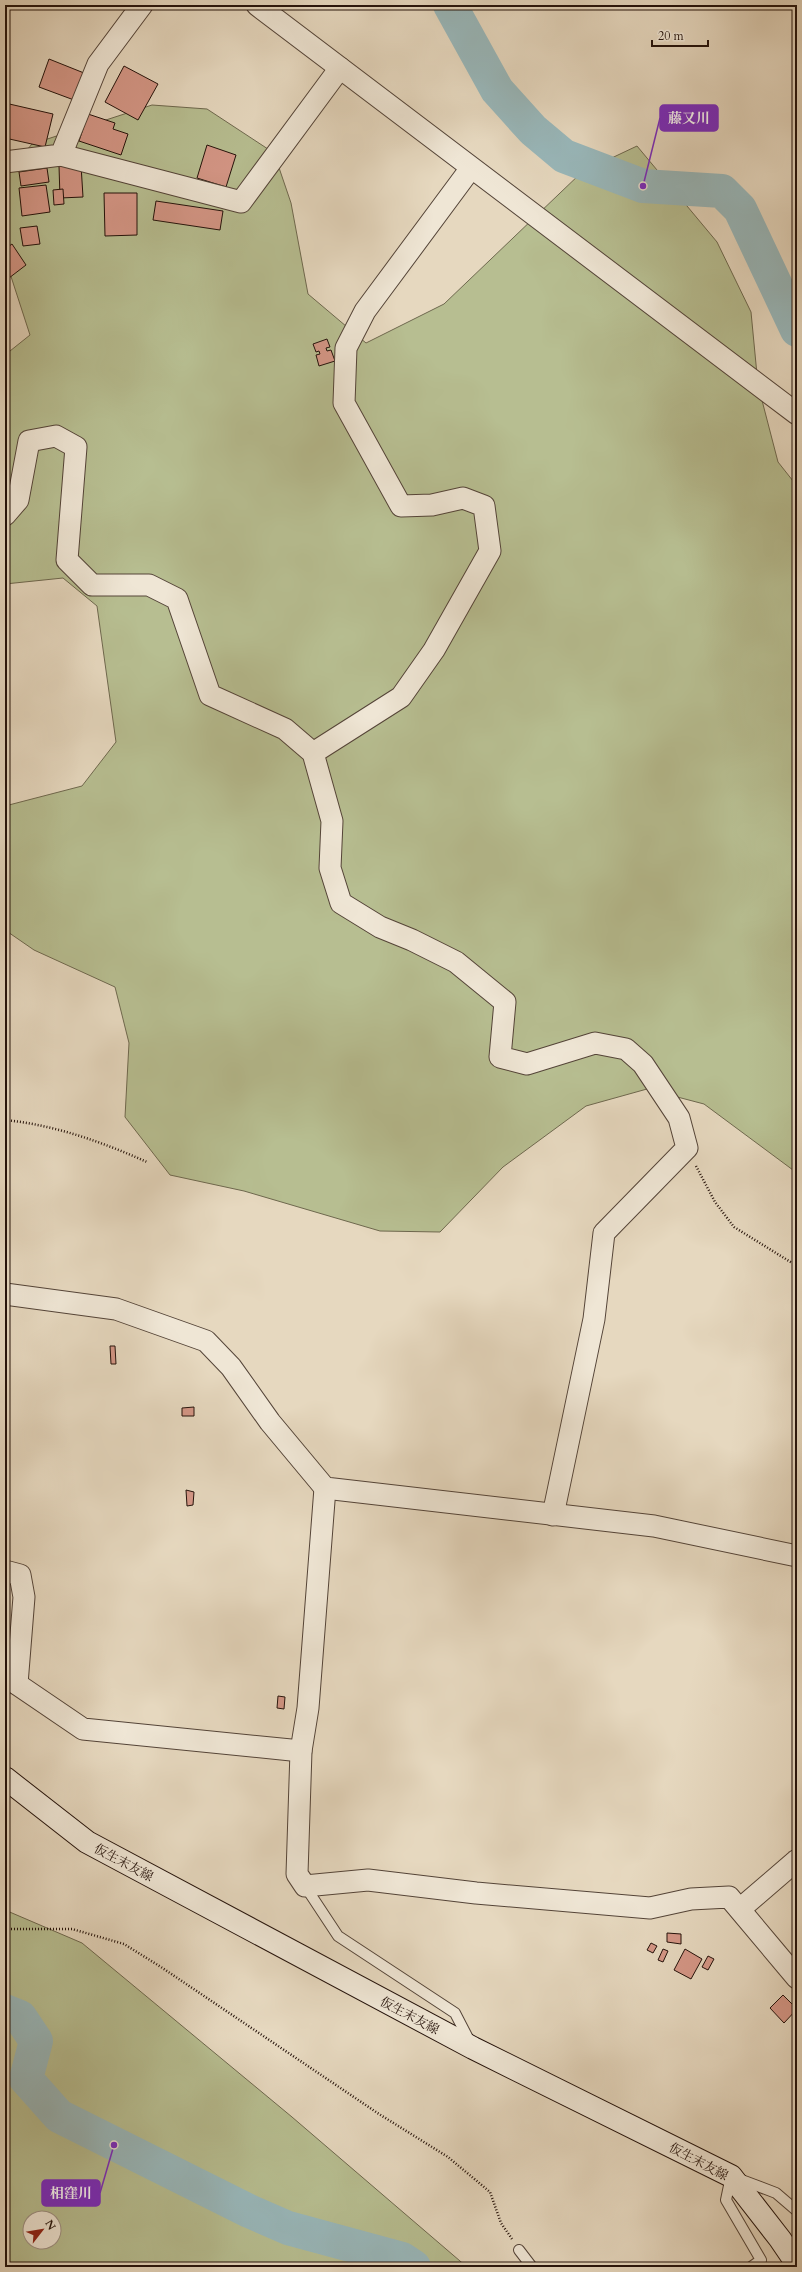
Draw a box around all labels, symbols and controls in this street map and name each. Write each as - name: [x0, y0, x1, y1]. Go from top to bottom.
- scale bar: [652, 22, 708, 48]
- text: 20 m: [658, 28, 685, 44]
- callout: 藤又川: [660, 105, 718, 131]
- text: 藤又川: [668, 109, 710, 128]
- street label: 仮生末友線: [91, 1840, 156, 1886]
- street label: 仮生末友線: [377, 1993, 442, 2039]
- street label: 仮生末友線: [666, 2139, 731, 2185]
- callout: 相窪川: [42, 2180, 100, 2206]
- text: 相窪川: [50, 2184, 92, 2203]
- north arrow: [22, 2210, 62, 2250]
- text: N: [41, 2217, 59, 2233]

